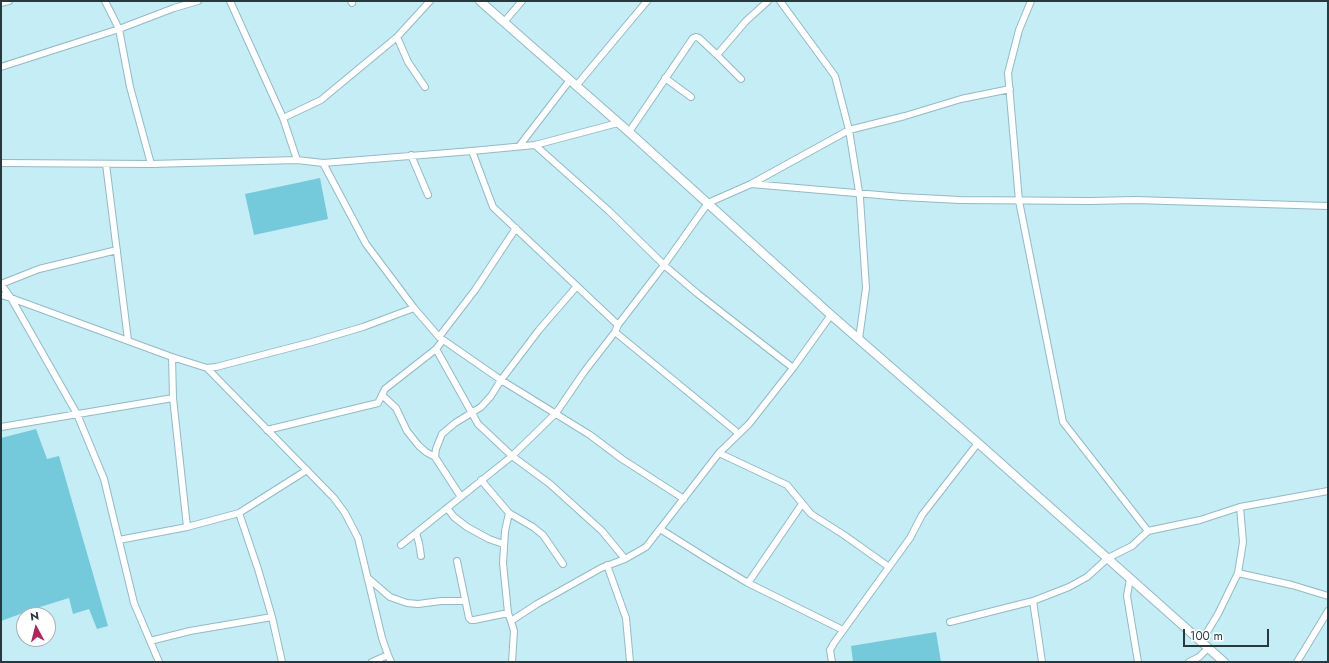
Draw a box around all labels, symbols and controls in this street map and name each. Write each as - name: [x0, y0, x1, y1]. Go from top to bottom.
- north arrow: [16, 607, 56, 647]
- text: N: [29, 608, 40, 625]
- scale bar: [1185, 621, 1271, 647]
- text: 100 m: [1190, 627, 1223, 645]

